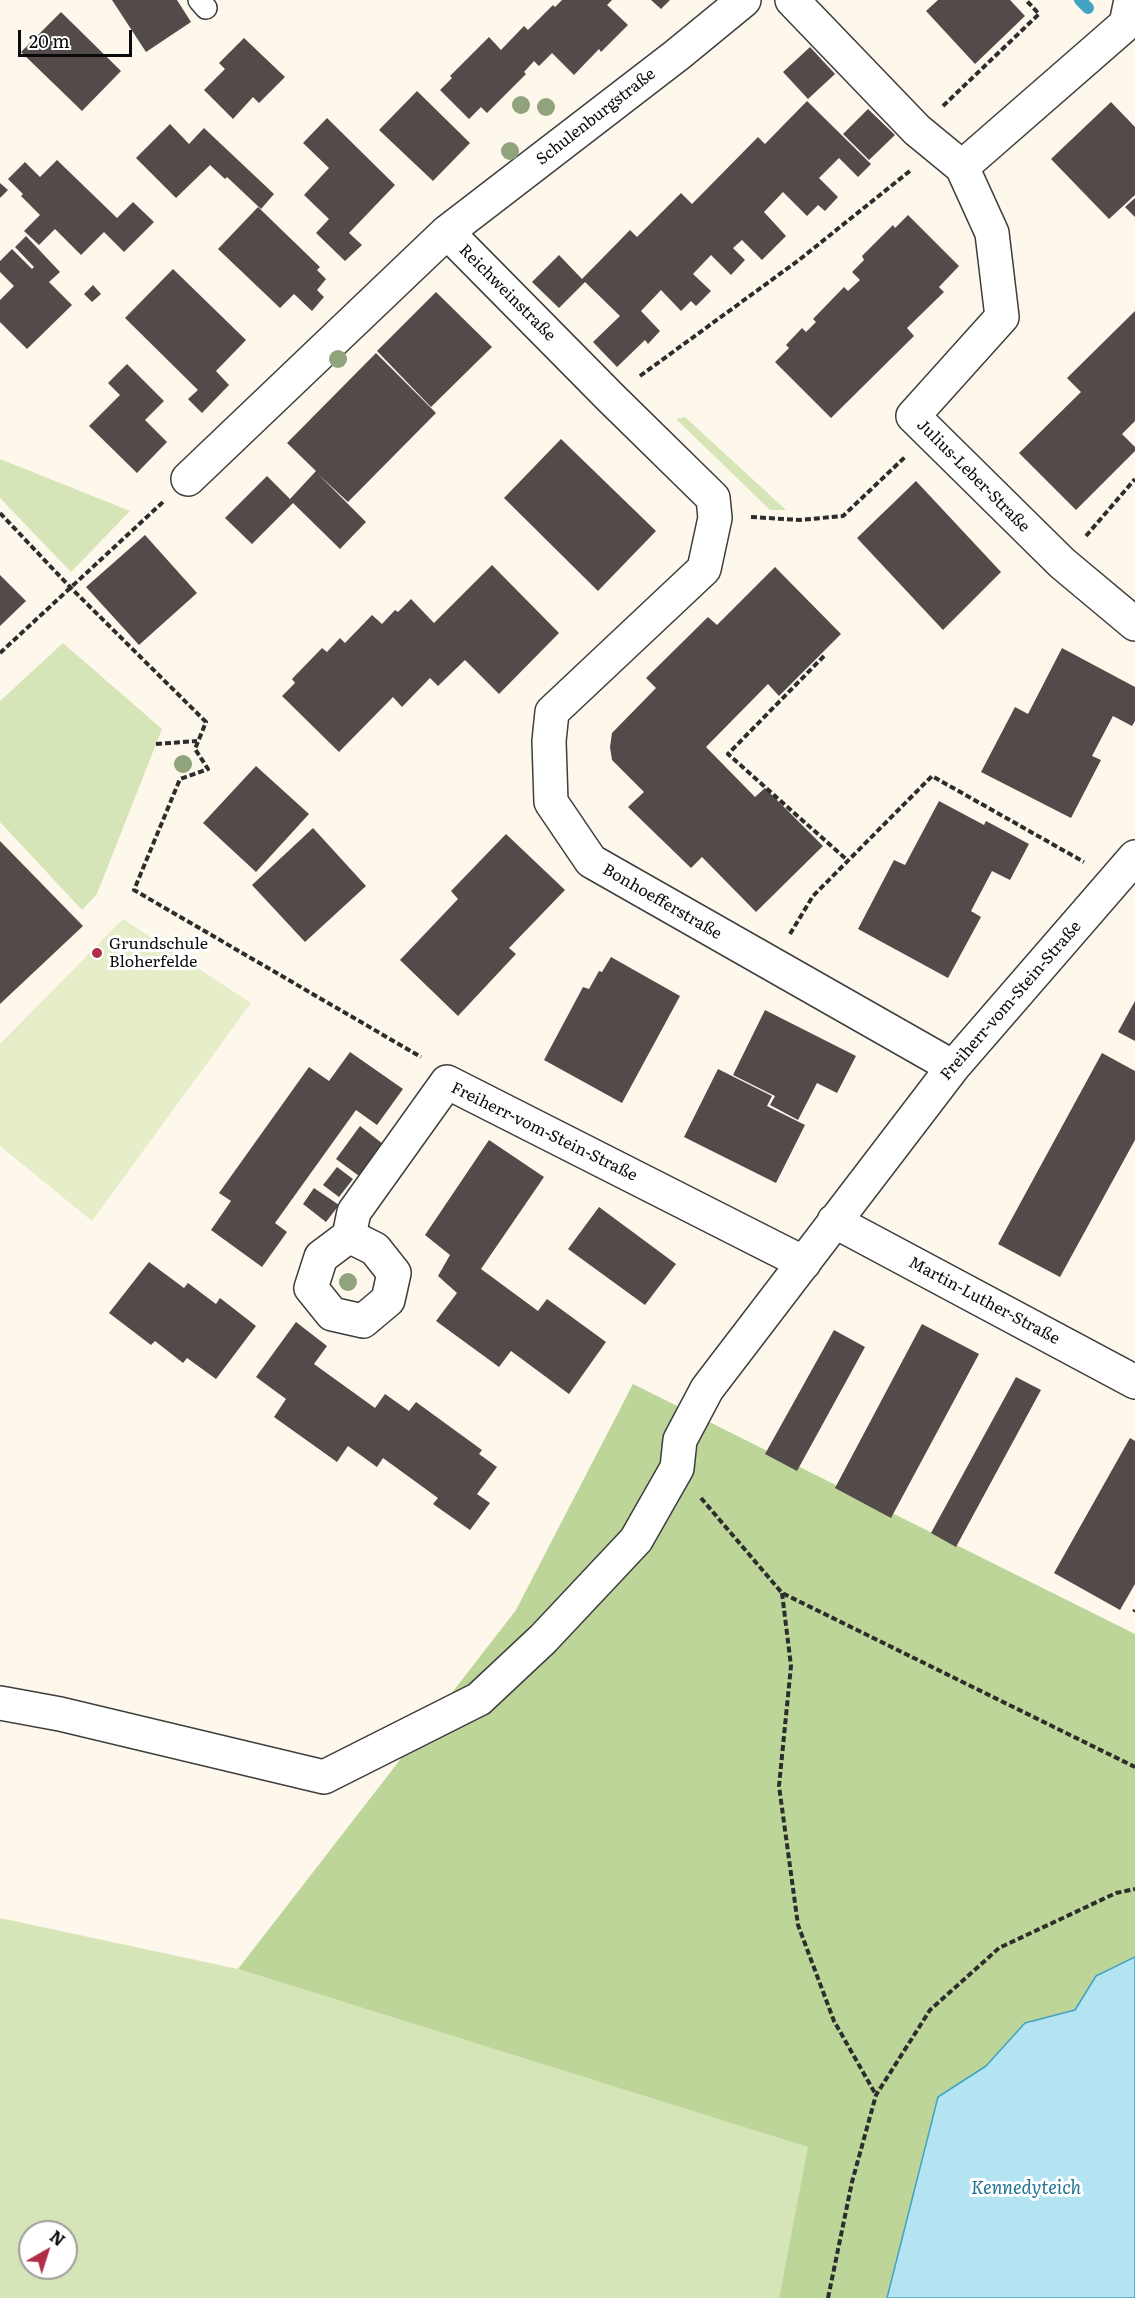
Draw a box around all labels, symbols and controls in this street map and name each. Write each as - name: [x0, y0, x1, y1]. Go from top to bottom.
- scale bar: [21, 18, 135, 56]
- text: 20 m: [29, 27, 70, 54]
- street label: Schulenburgstraße: [533, 65, 659, 169]
- street label: Reichweinstraße: [455, 241, 559, 345]
- street label: Julius-Leber-Straße: [913, 416, 1033, 536]
- street label: Bonhoefferstraße: [599, 860, 725, 944]
- street label: Freiherr-vom-Stein-Straße: [937, 917, 1085, 1085]
- place label: Grundschule Bloherfelde: [109, 934, 208, 972]
- marker: Grundschule Bloherfelde: [90, 946, 104, 960]
- street label: Freiherr-vom-Stein-Straße: [448, 1078, 640, 1186]
- street label: Martin-Luther-Straße: [905, 1253, 1063, 1349]
- water label: Kennedyteich: [971, 2178, 1081, 2200]
- north arrow: [18, 2220, 78, 2280]
- text: N: [45, 2224, 71, 2251]

